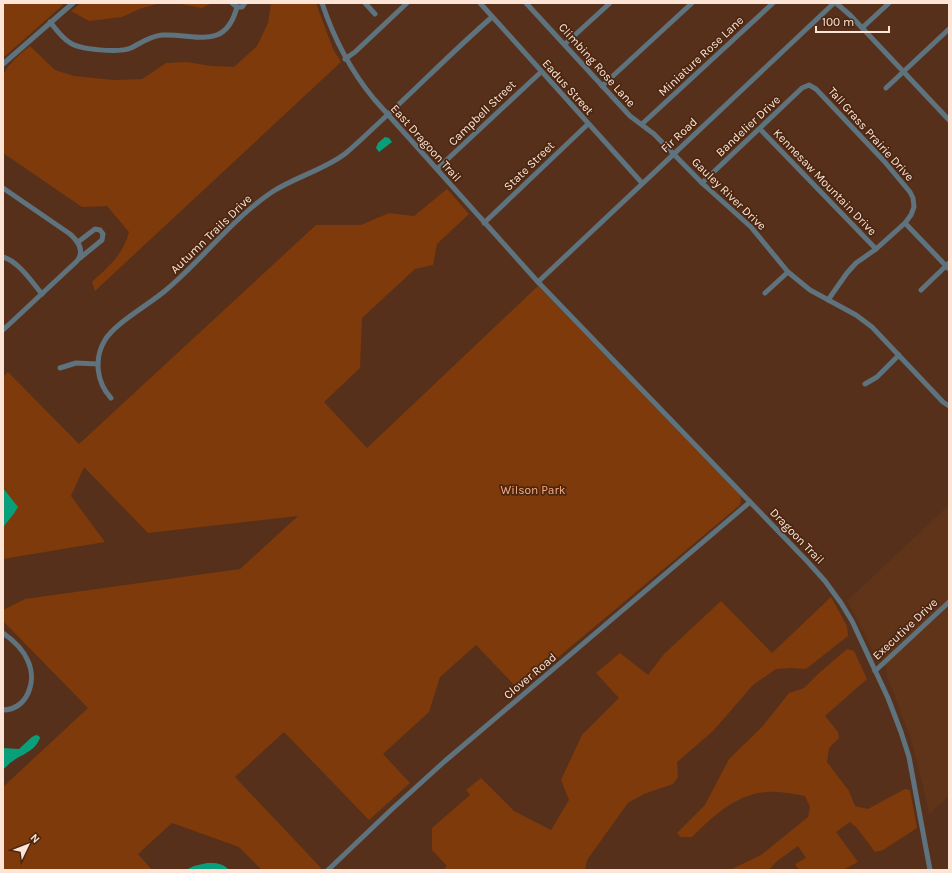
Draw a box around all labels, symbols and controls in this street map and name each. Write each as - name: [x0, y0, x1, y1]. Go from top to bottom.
- scale bar: [816, 8, 889, 34]
- street label: Miniature Rose Lane: [656, 13, 746, 99]
- text: 100 m: [822, 15, 854, 29]
- street label: Climbing Rose Lane: [556, 20, 638, 110]
- street label: Eadus Street: [539, 56, 597, 118]
- street label: Campbell Street: [445, 77, 519, 149]
- street label: Tall Grass Prairie Drive: [825, 84, 917, 184]
- street label: Bandelier Drive: [713, 93, 783, 159]
- street label: East Dragoon Trail: [388, 102, 464, 184]
- street label: Fir Road: [658, 115, 700, 155]
- street label: Kennesaw Mountain Drive: [770, 126, 880, 238]
- street label: State Street: [501, 138, 558, 194]
- street label: Gauley River Drive: [689, 155, 769, 233]
- street label: Autumn Trails Drive: [167, 192, 255, 276]
- park label: Wilson Park: [501, 483, 566, 497]
- street label: Dragoon Trail: [767, 505, 827, 567]
- street label: Executive Drive: [870, 595, 940, 663]
- street label: Clover Road: [501, 650, 559, 702]
- north arrow: [8, 825, 48, 865]
- text: N: [28, 831, 42, 846]

